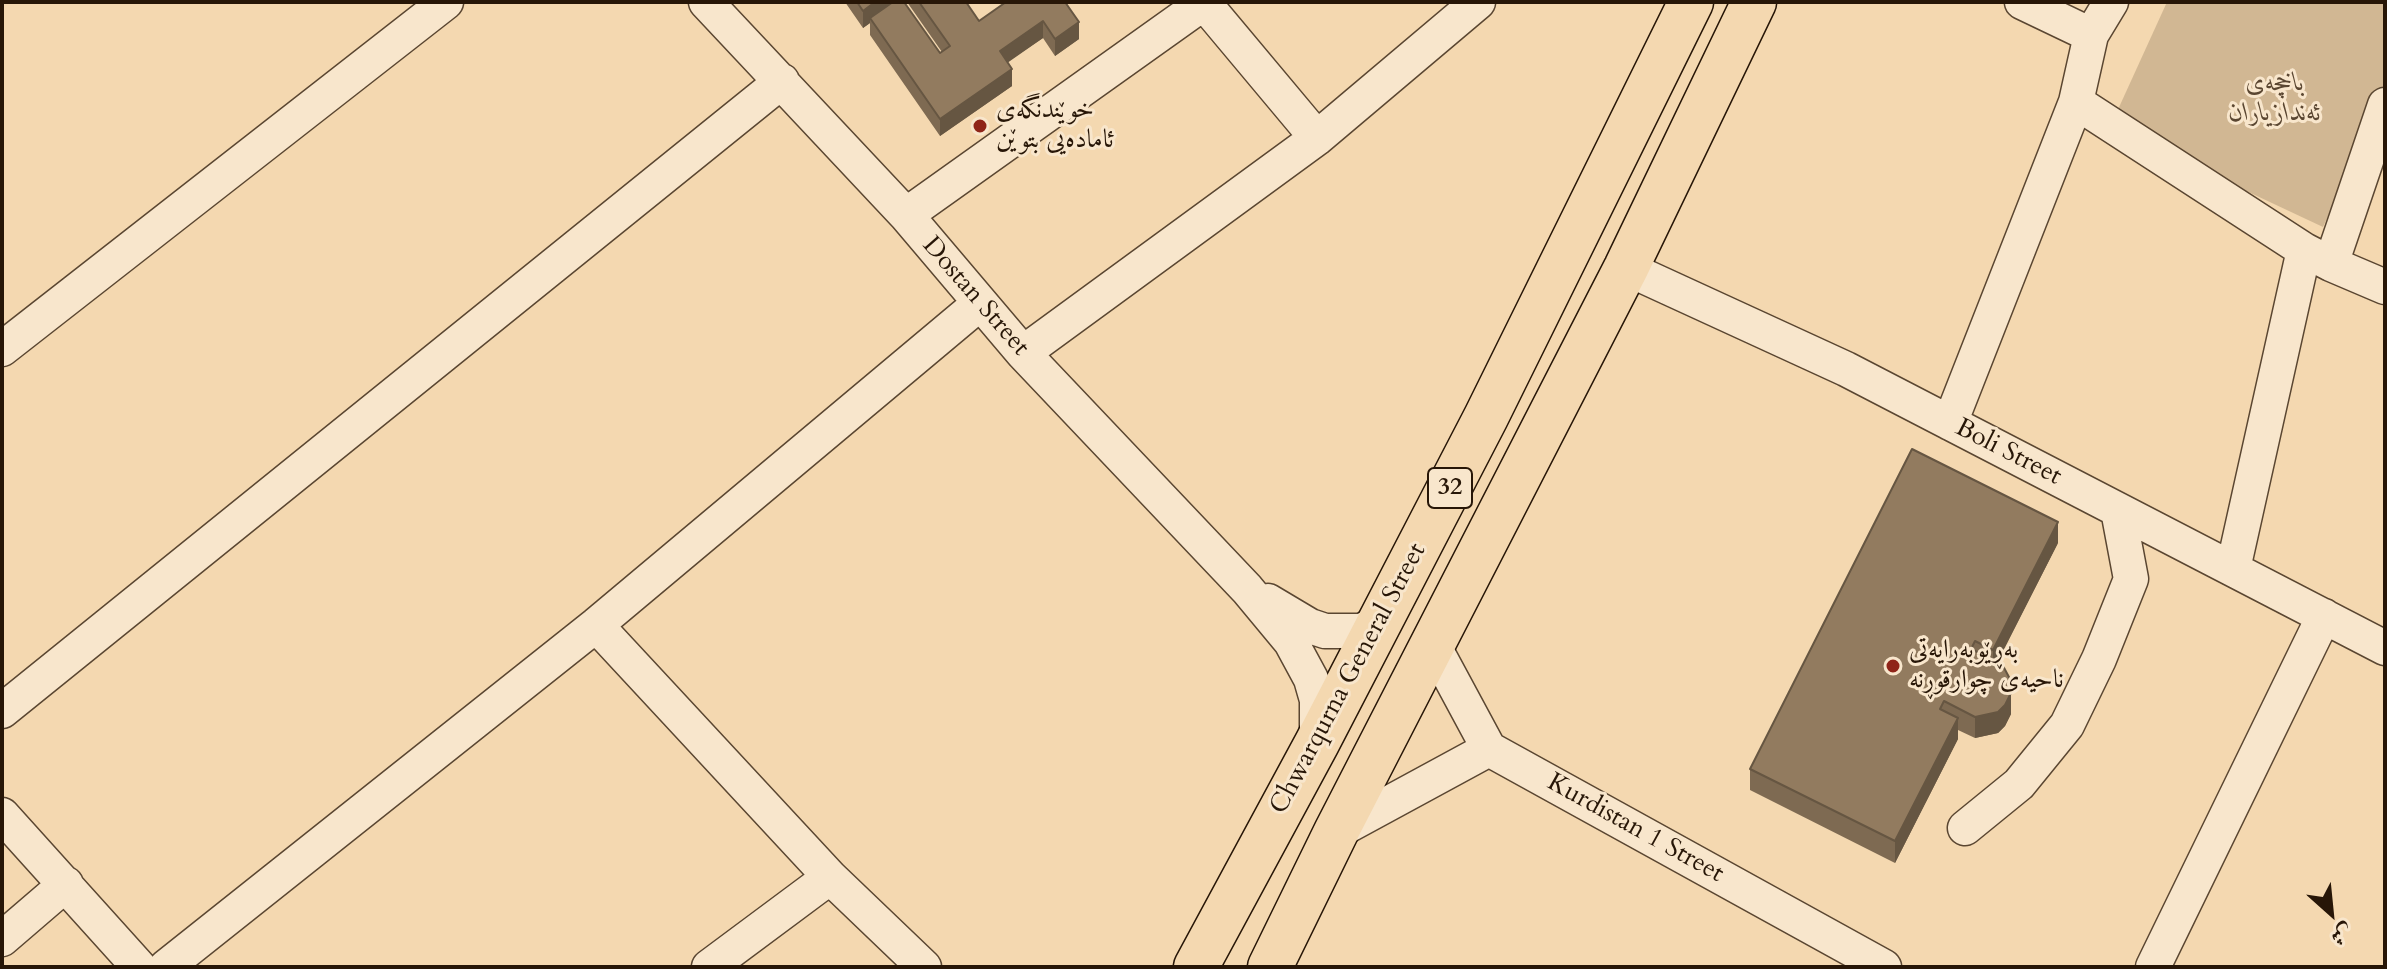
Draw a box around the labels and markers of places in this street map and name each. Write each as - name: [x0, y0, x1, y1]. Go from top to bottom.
- place label: خوێندنگەی ئامادەیی بتوێن: [996, 95, 1114, 156]
- marker: خوێندنگەی ئامادەیی بتوێن: [971, 117, 989, 135]
- place label: بەڕێوبەرایەتی ناحیەی چوارقوڕنە: [1909, 635, 2064, 696]
- marker: بەڕێوبەرایەتی ناحیەی چوارقوڕنە: [1884, 657, 1902, 675]

